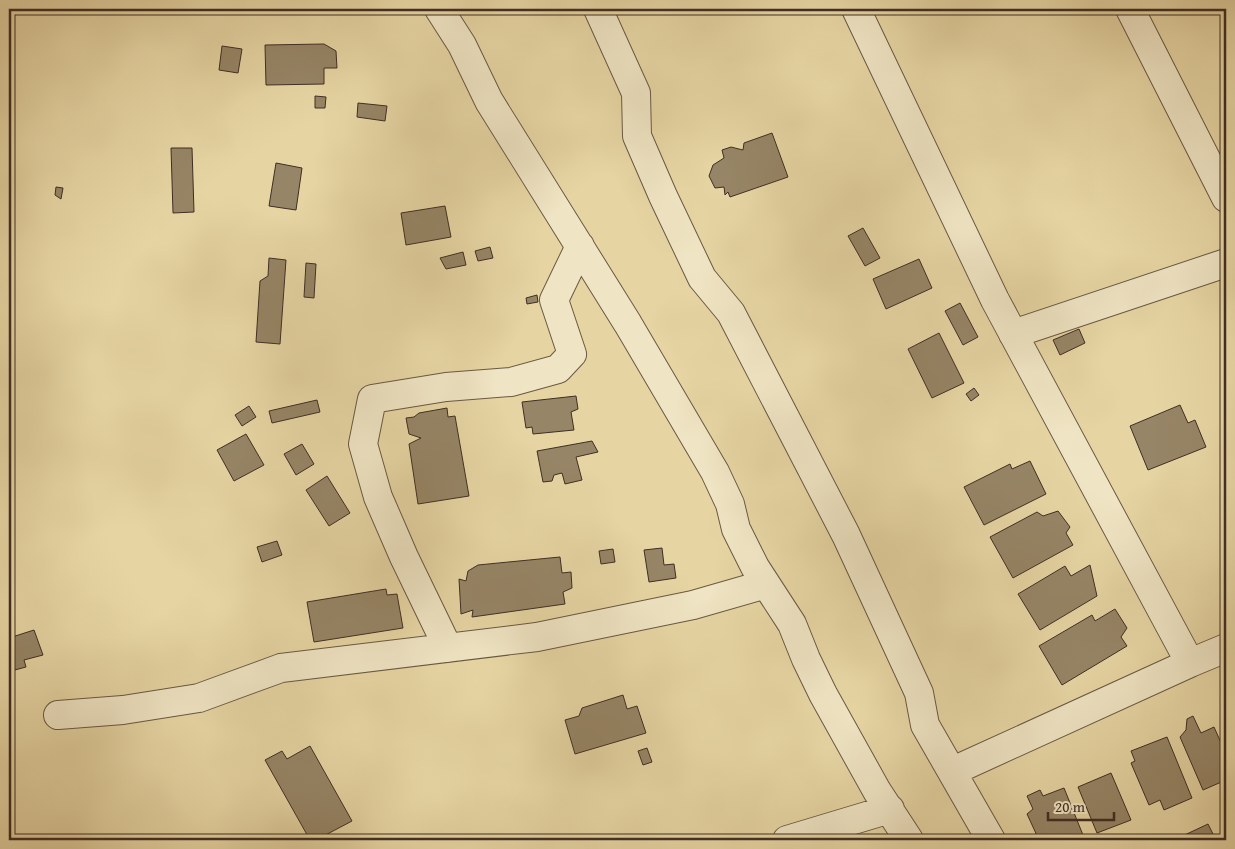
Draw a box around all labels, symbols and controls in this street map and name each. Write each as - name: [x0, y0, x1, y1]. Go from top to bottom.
- scale bar: [1048, 789, 1114, 821]
- text: 20 m: [1055, 796, 1086, 817]

